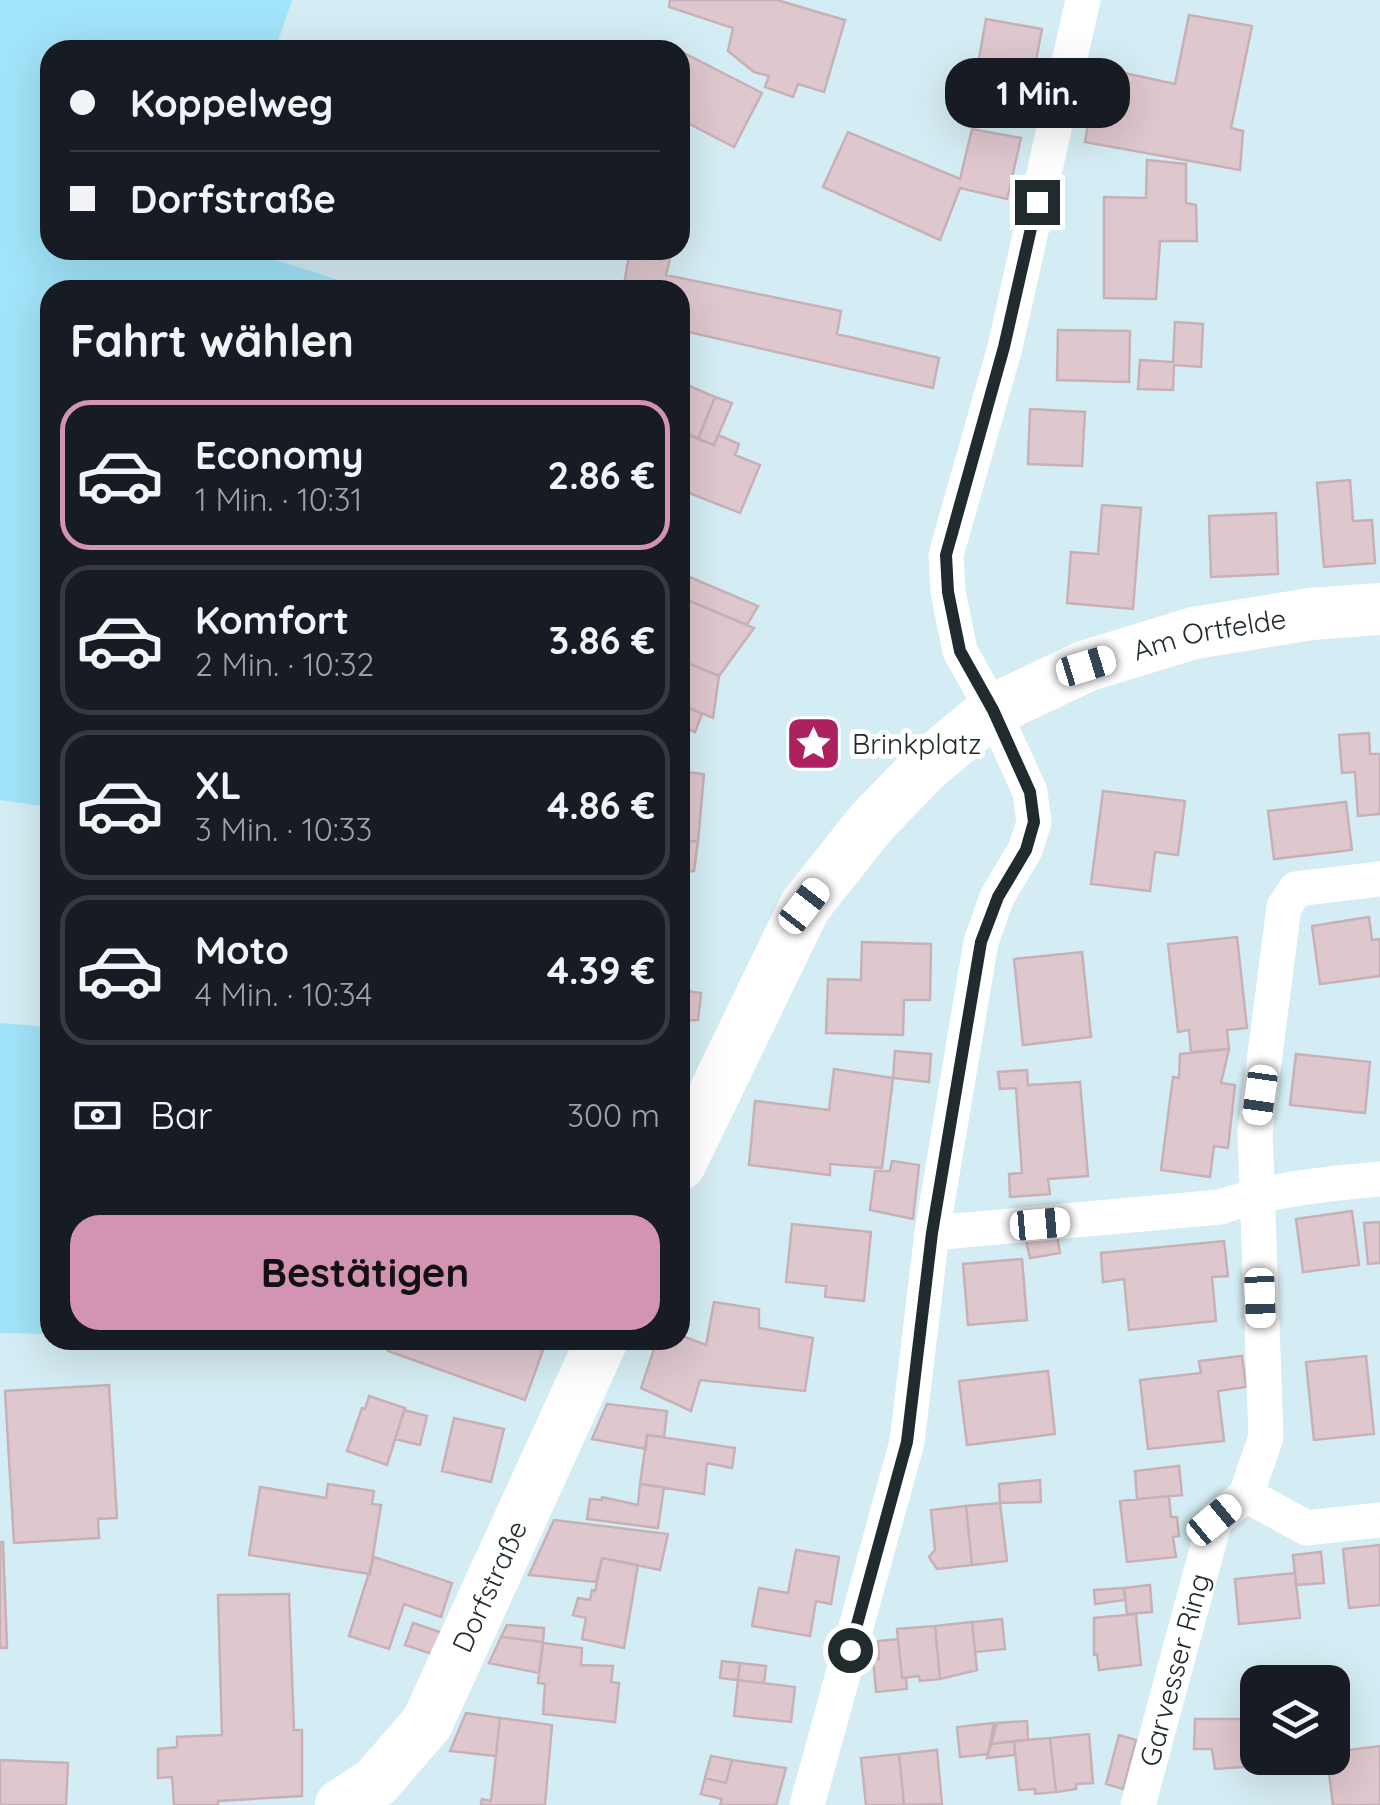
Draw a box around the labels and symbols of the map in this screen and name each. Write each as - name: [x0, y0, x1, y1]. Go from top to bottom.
- callout: 1 Min.: [944, 57, 1130, 127]
- route end: [1015, 180, 1060, 225]
- street label: Am Ortfelde: [1128, 600, 1289, 668]
- car: [1053, 643, 1119, 689]
- place icon: Brinkplatz: [783, 714, 843, 774]
- place label: Brinkplatz: [852, 726, 981, 761]
- car: [774, 873, 834, 939]
- car: [1241, 1063, 1279, 1127]
- car: [1009, 1206, 1071, 1242]
- car: [1244, 1267, 1276, 1329]
- car: [1181, 1489, 1247, 1551]
- street label: Dorfstraße: [444, 1515, 534, 1658]
- street label: Garvesser Ring: [1131, 1569, 1217, 1770]
- route start: [828, 1628, 873, 1673]

